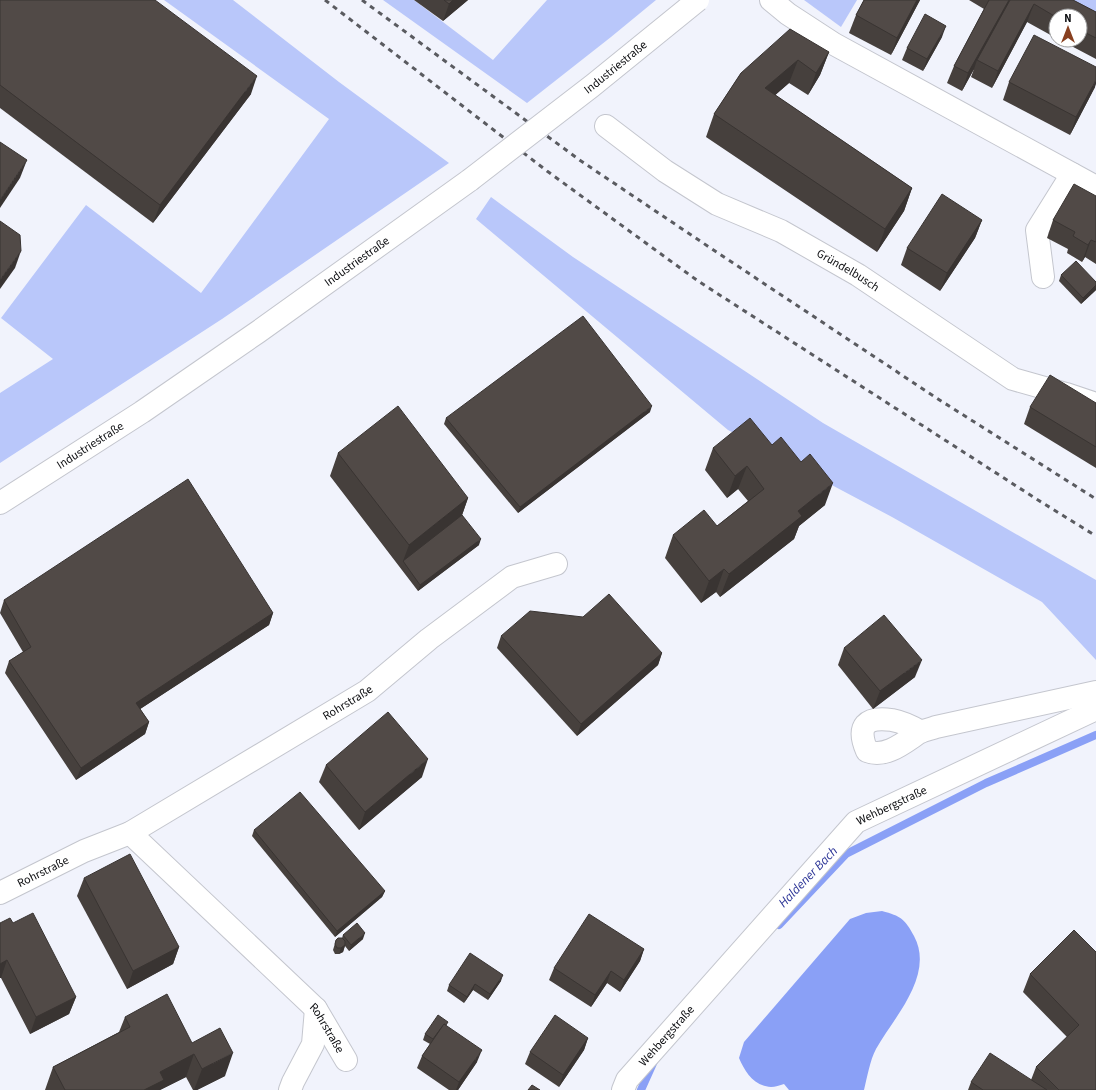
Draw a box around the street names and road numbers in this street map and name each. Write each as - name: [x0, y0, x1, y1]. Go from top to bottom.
- street label: Industriestraße: [580, 36, 650, 98]
- street label: Industriestraße: [321, 232, 393, 290]
- street label: Gründelbusch: [814, 245, 883, 296]
- street label: Industriestraße: [53, 417, 127, 473]
- street label: Rohrstraße: [319, 681, 376, 724]
- street label: Wehbergstraße: [853, 781, 930, 829]
- street label: Rohrstraße: [14, 851, 72, 892]
- street label: Rohrstraße: [306, 999, 349, 1056]
- street label: Wehbergstraße: [635, 1001, 698, 1070]

